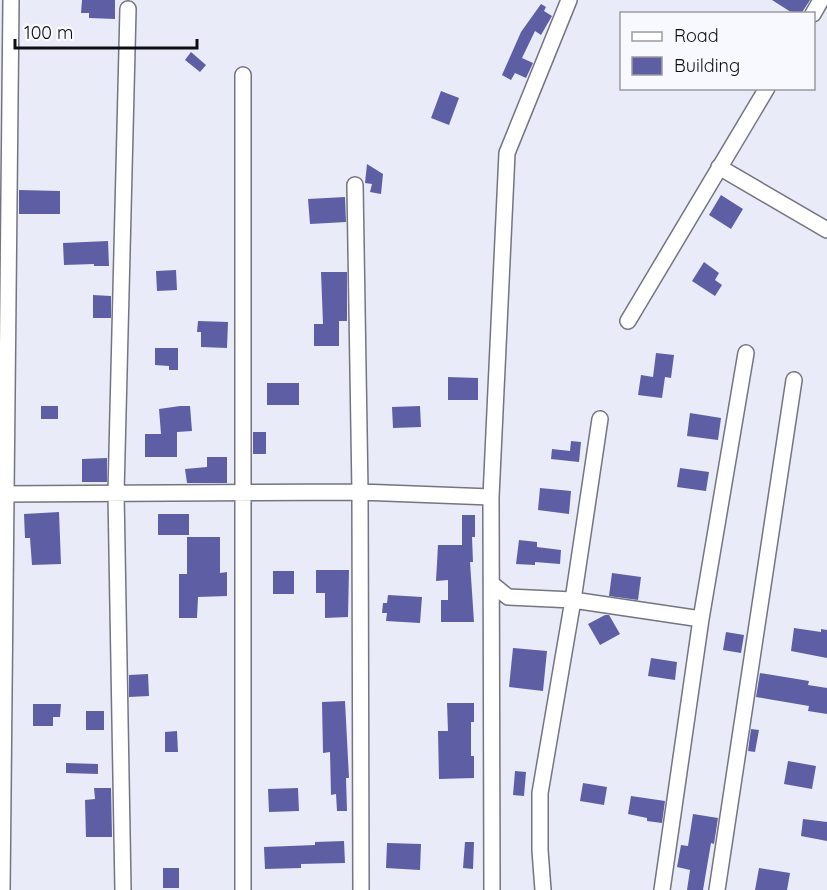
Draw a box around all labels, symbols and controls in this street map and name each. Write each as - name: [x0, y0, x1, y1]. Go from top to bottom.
- scale bar: [15, 12, 196, 50]
- legend: [620, 12, 815, 90]
- text: 100 m: [24, 21, 73, 44]
- text: Road: [674, 24, 719, 47]
- text: Building: [674, 54, 740, 77]

